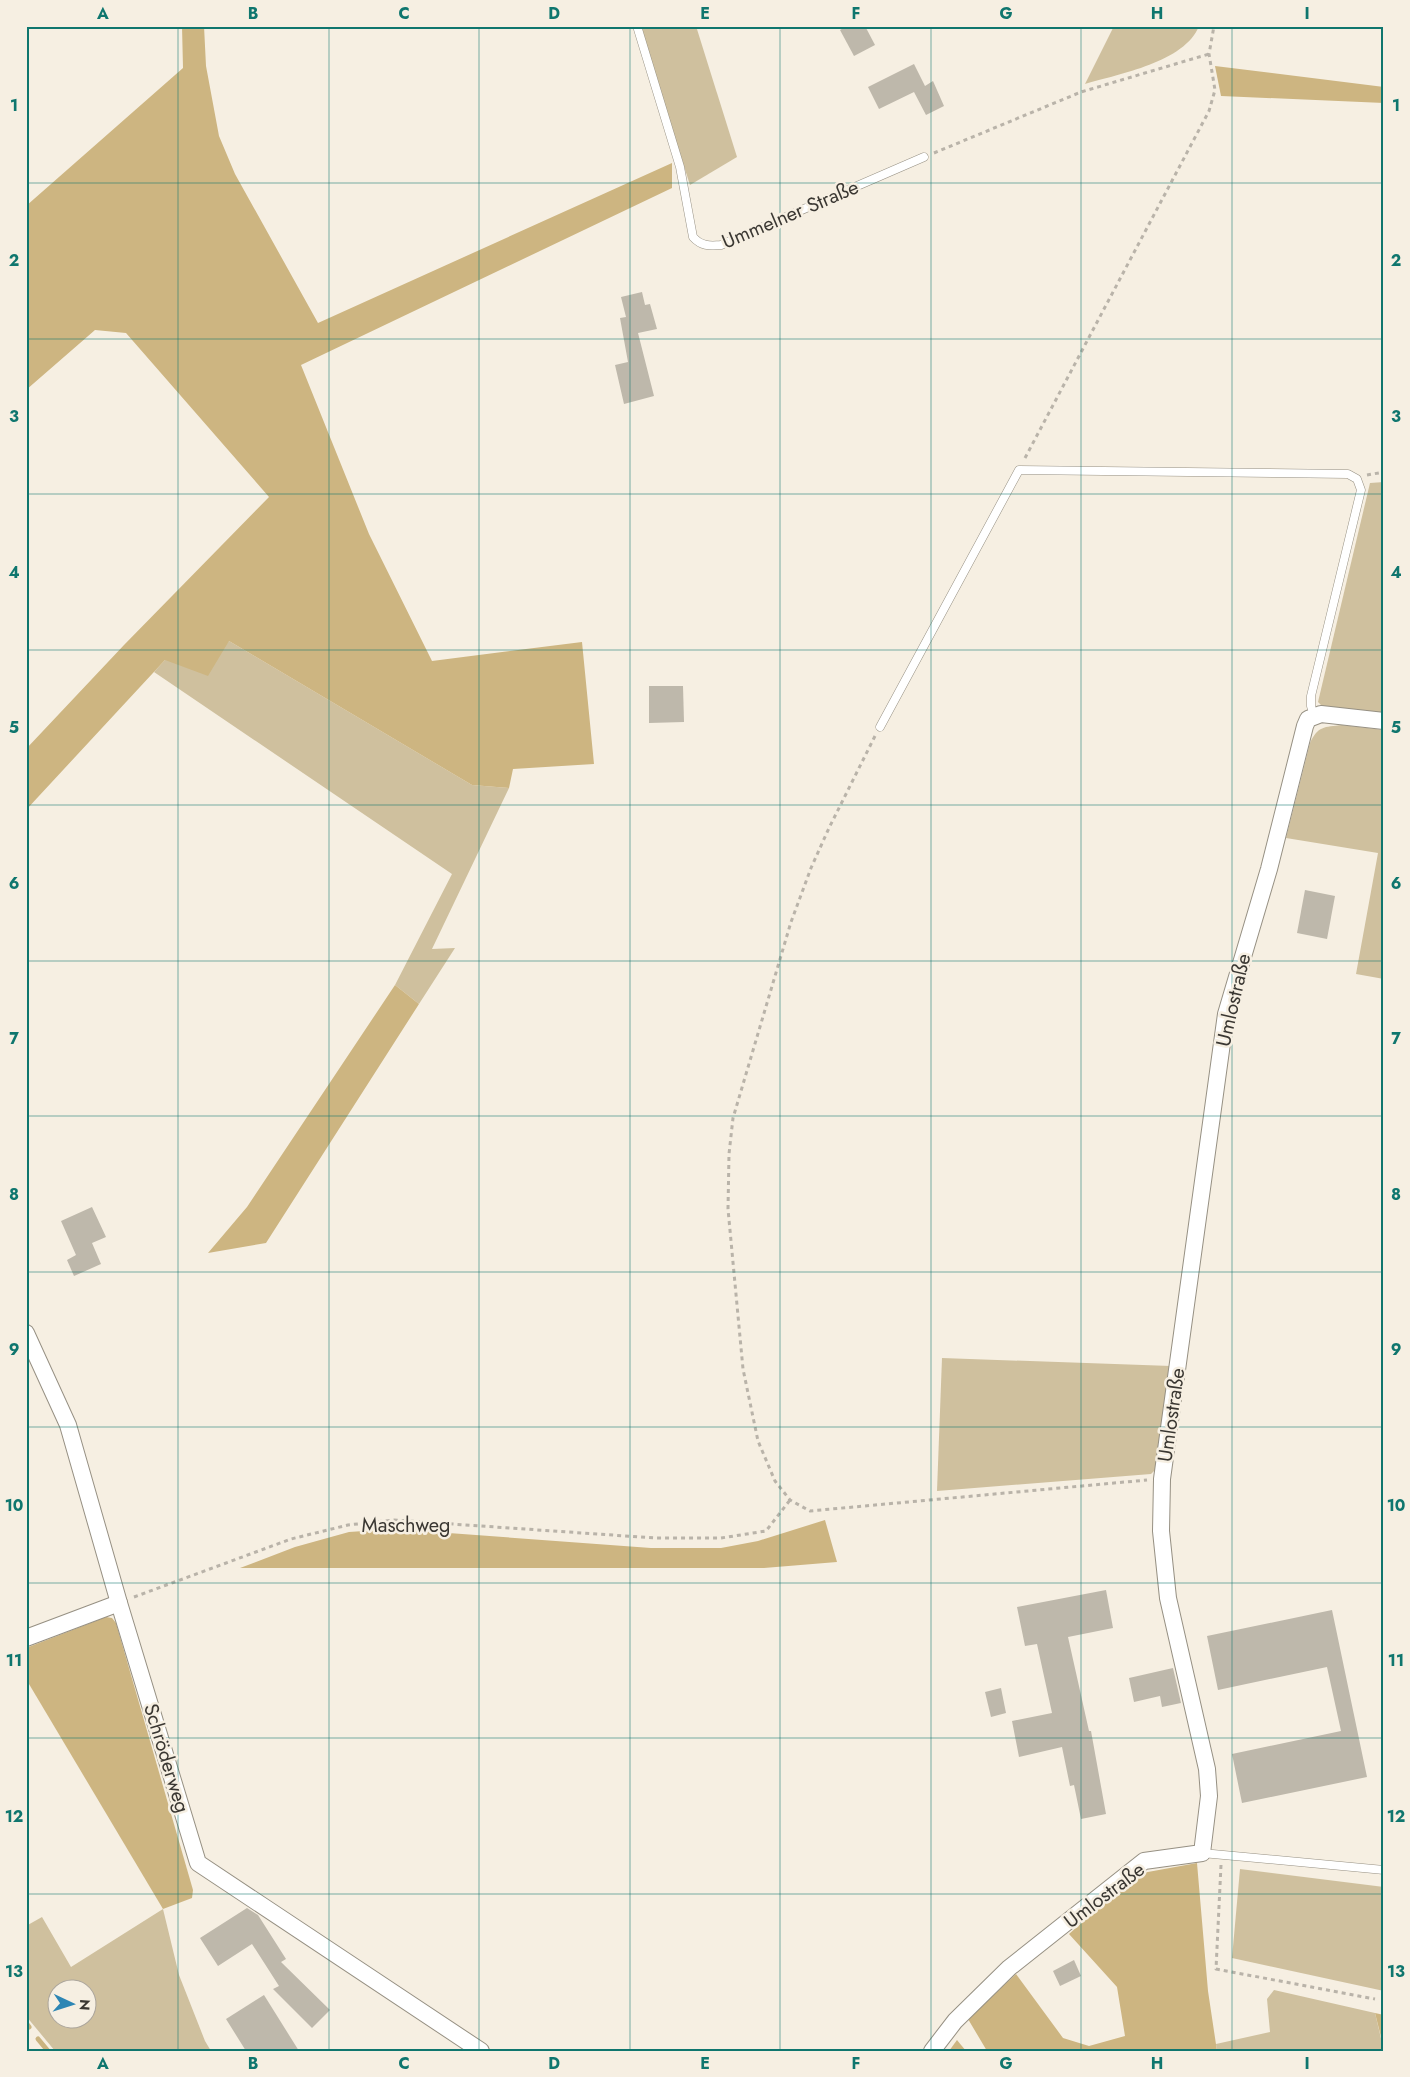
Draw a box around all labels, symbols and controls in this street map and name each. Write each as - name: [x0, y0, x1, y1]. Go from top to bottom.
- text: A: [96, 2, 109, 25]
- text: B: [248, 2, 258, 25]
- text: C: [398, 2, 410, 25]
- text: D: [548, 2, 560, 25]
- text: E: [700, 2, 710, 25]
- text: F: [852, 2, 860, 25]
- text: G: [999, 2, 1013, 25]
- text: H: [1151, 2, 1163, 25]
- text: I: [1304, 2, 1310, 25]
- text: 1: [10, 94, 18, 117]
- text: 1: [1392, 94, 1400, 117]
- street label: Ummelner Straße: [717, 173, 863, 256]
- text: 2: [9, 249, 19, 272]
- text: 2: [1391, 249, 1401, 272]
- text: 3: [9, 405, 19, 428]
- text: 3: [1391, 405, 1401, 428]
- text: 4: [8, 561, 20, 584]
- text: 4: [1390, 561, 1402, 584]
- text: 5: [9, 716, 19, 739]
- text: 5: [1391, 716, 1401, 739]
- text: 6: [9, 872, 19, 895]
- text: 6: [1391, 872, 1401, 895]
- street label: Umlostraße: [1209, 951, 1258, 1049]
- text: 7: [9, 1027, 19, 1050]
- text: 7: [1391, 1027, 1401, 1050]
- text: 8: [9, 1183, 19, 1206]
- text: 8: [1391, 1183, 1401, 1206]
- text: 9: [9, 1338, 19, 1361]
- text: 9: [1391, 1338, 1401, 1361]
- street label: Umlostraße: [1151, 1366, 1192, 1464]
- text: 10: [5, 1494, 23, 1517]
- text: 10: [1387, 1494, 1405, 1517]
- street label: Maschweg: [362, 1511, 450, 1540]
- text: 11: [6, 1649, 22, 1672]
- text: 11: [1388, 1649, 1404, 1672]
- street label: Schröderweg: [136, 1700, 197, 1816]
- text: 12: [5, 1805, 23, 1828]
- text: 12: [1387, 1805, 1405, 1828]
- street label: Umlostraße: [1058, 1855, 1151, 1935]
- text: 13: [5, 1960, 23, 1983]
- text: 13: [1387, 1960, 1405, 1983]
- north arrow: [48, 1980, 98, 2030]
- text: N: [75, 1999, 95, 2011]
- text: A: [96, 2052, 109, 2075]
- text: B: [248, 2052, 258, 2075]
- text: C: [398, 2052, 410, 2075]
- text: D: [548, 2052, 560, 2075]
- text: E: [700, 2052, 710, 2075]
- text: F: [852, 2052, 860, 2075]
- text: G: [999, 2052, 1013, 2075]
- text: H: [1151, 2052, 1163, 2075]
- text: I: [1304, 2052, 1310, 2075]

